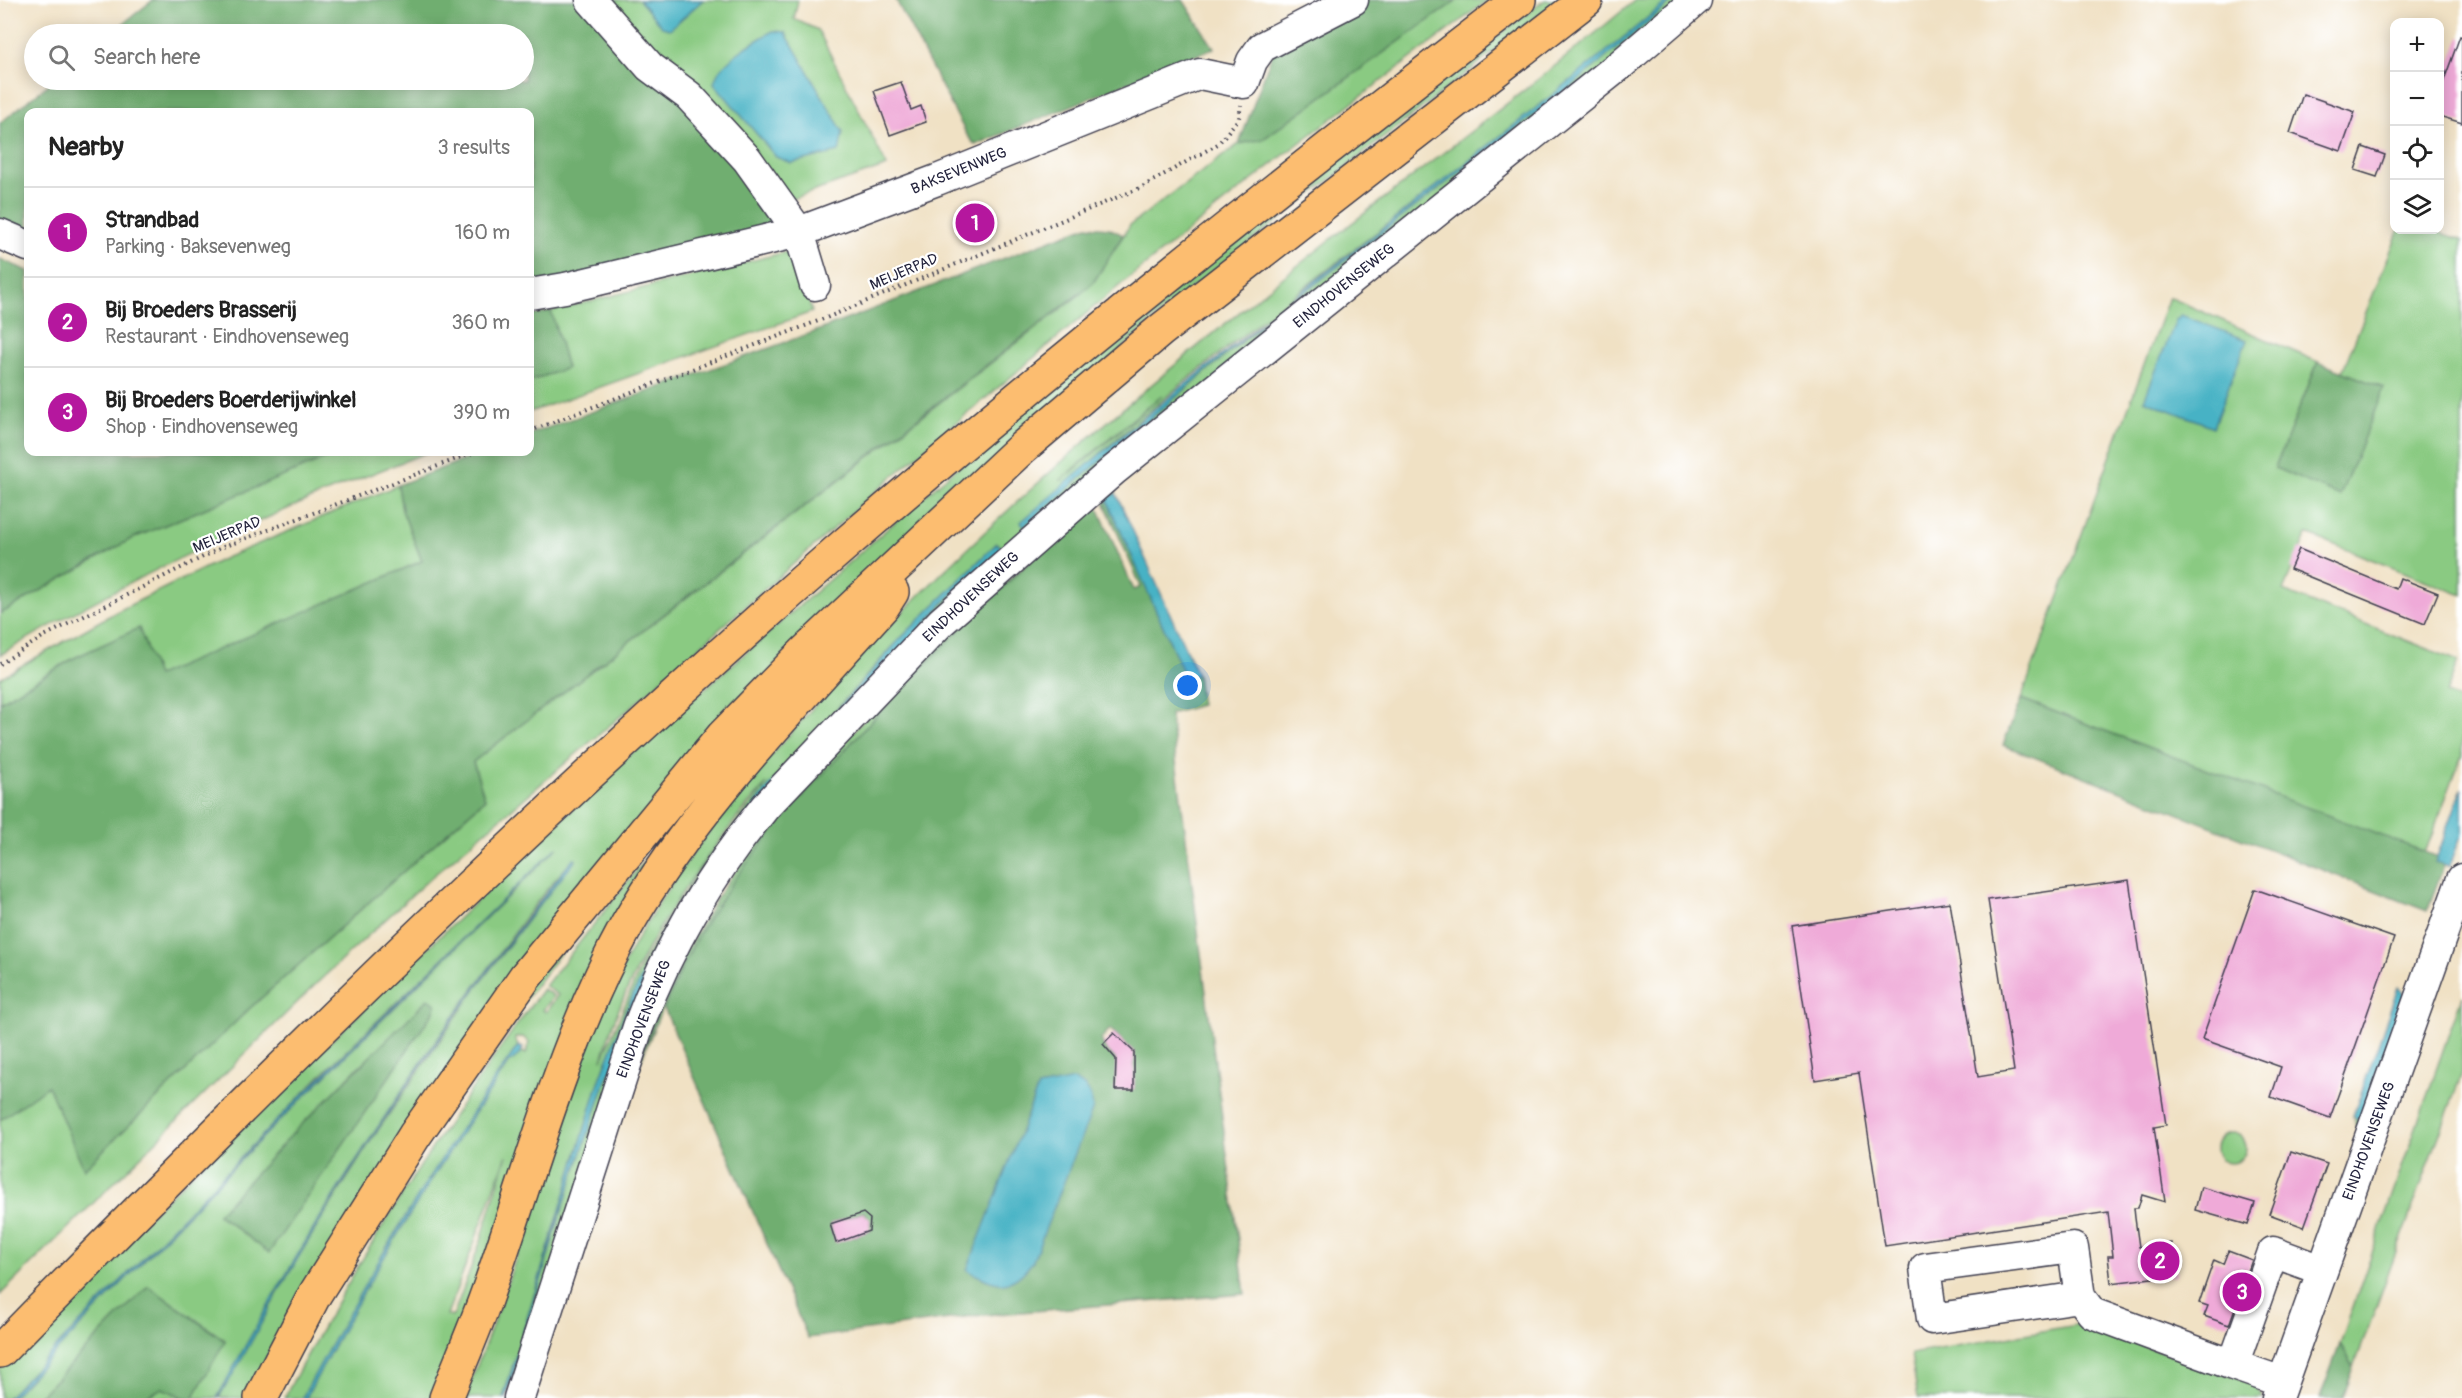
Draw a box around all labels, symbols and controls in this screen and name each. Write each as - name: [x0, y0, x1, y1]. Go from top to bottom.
- map controls: [2390, 18, 2444, 234]
- button: +: [2390, 18, 2444, 72]
- search box: [24, 24, 534, 90]
- icon: search: [45, 41, 78, 74]
- text: Search here: [93, 43, 200, 71]
- button: −: [2390, 72, 2444, 126]
- button: locate: [2390, 126, 2444, 180]
- text: Nearby: [48, 131, 124, 163]
- text: 3 results: [438, 135, 510, 160]
- street label: BAKSEVENWEG: [908, 143, 1010, 199]
- button: layers: [2390, 180, 2444, 234]
- pin: 1: [956, 200, 994, 246]
- text: Strandbad: [105, 206, 199, 234]
- text: 1: [64, 220, 71, 245]
- text: 160 m: [455, 220, 510, 245]
- text: Parking · Baksevenweg: [105, 234, 291, 259]
- street label: EINDHOVENSEWEG: [1289, 239, 1399, 333]
- street label: MEIJERPAD: [867, 249, 941, 295]
- text: Bij Broeders Brasserij: [105, 296, 297, 324]
- text: 2: [62, 310, 73, 335]
- text: 360 m: [451, 310, 510, 335]
- text: Restaurant · Eindhovenseweg: [105, 324, 349, 349]
- text: Bij Broeders Boerderijwinkel: [105, 386, 356, 414]
- text: 3: [62, 400, 73, 425]
- text: 390 m: [453, 400, 510, 425]
- text: Shop · Eindhovenseweg: [105, 414, 298, 439]
- street label: MEIJERPAD: [190, 512, 264, 558]
- street label: EINDHOVENSEWEG: [919, 547, 1023, 647]
- your location: [1173, 671, 1202, 700]
- street label: EINDHOVENSEWEG: [613, 957, 675, 1081]
- street label: EINDHOVENSEWEG: [2339, 1079, 2399, 1203]
- pin: 2: [2140, 1238, 2180, 1284]
- pin: 3: [2222, 1270, 2262, 1314]

